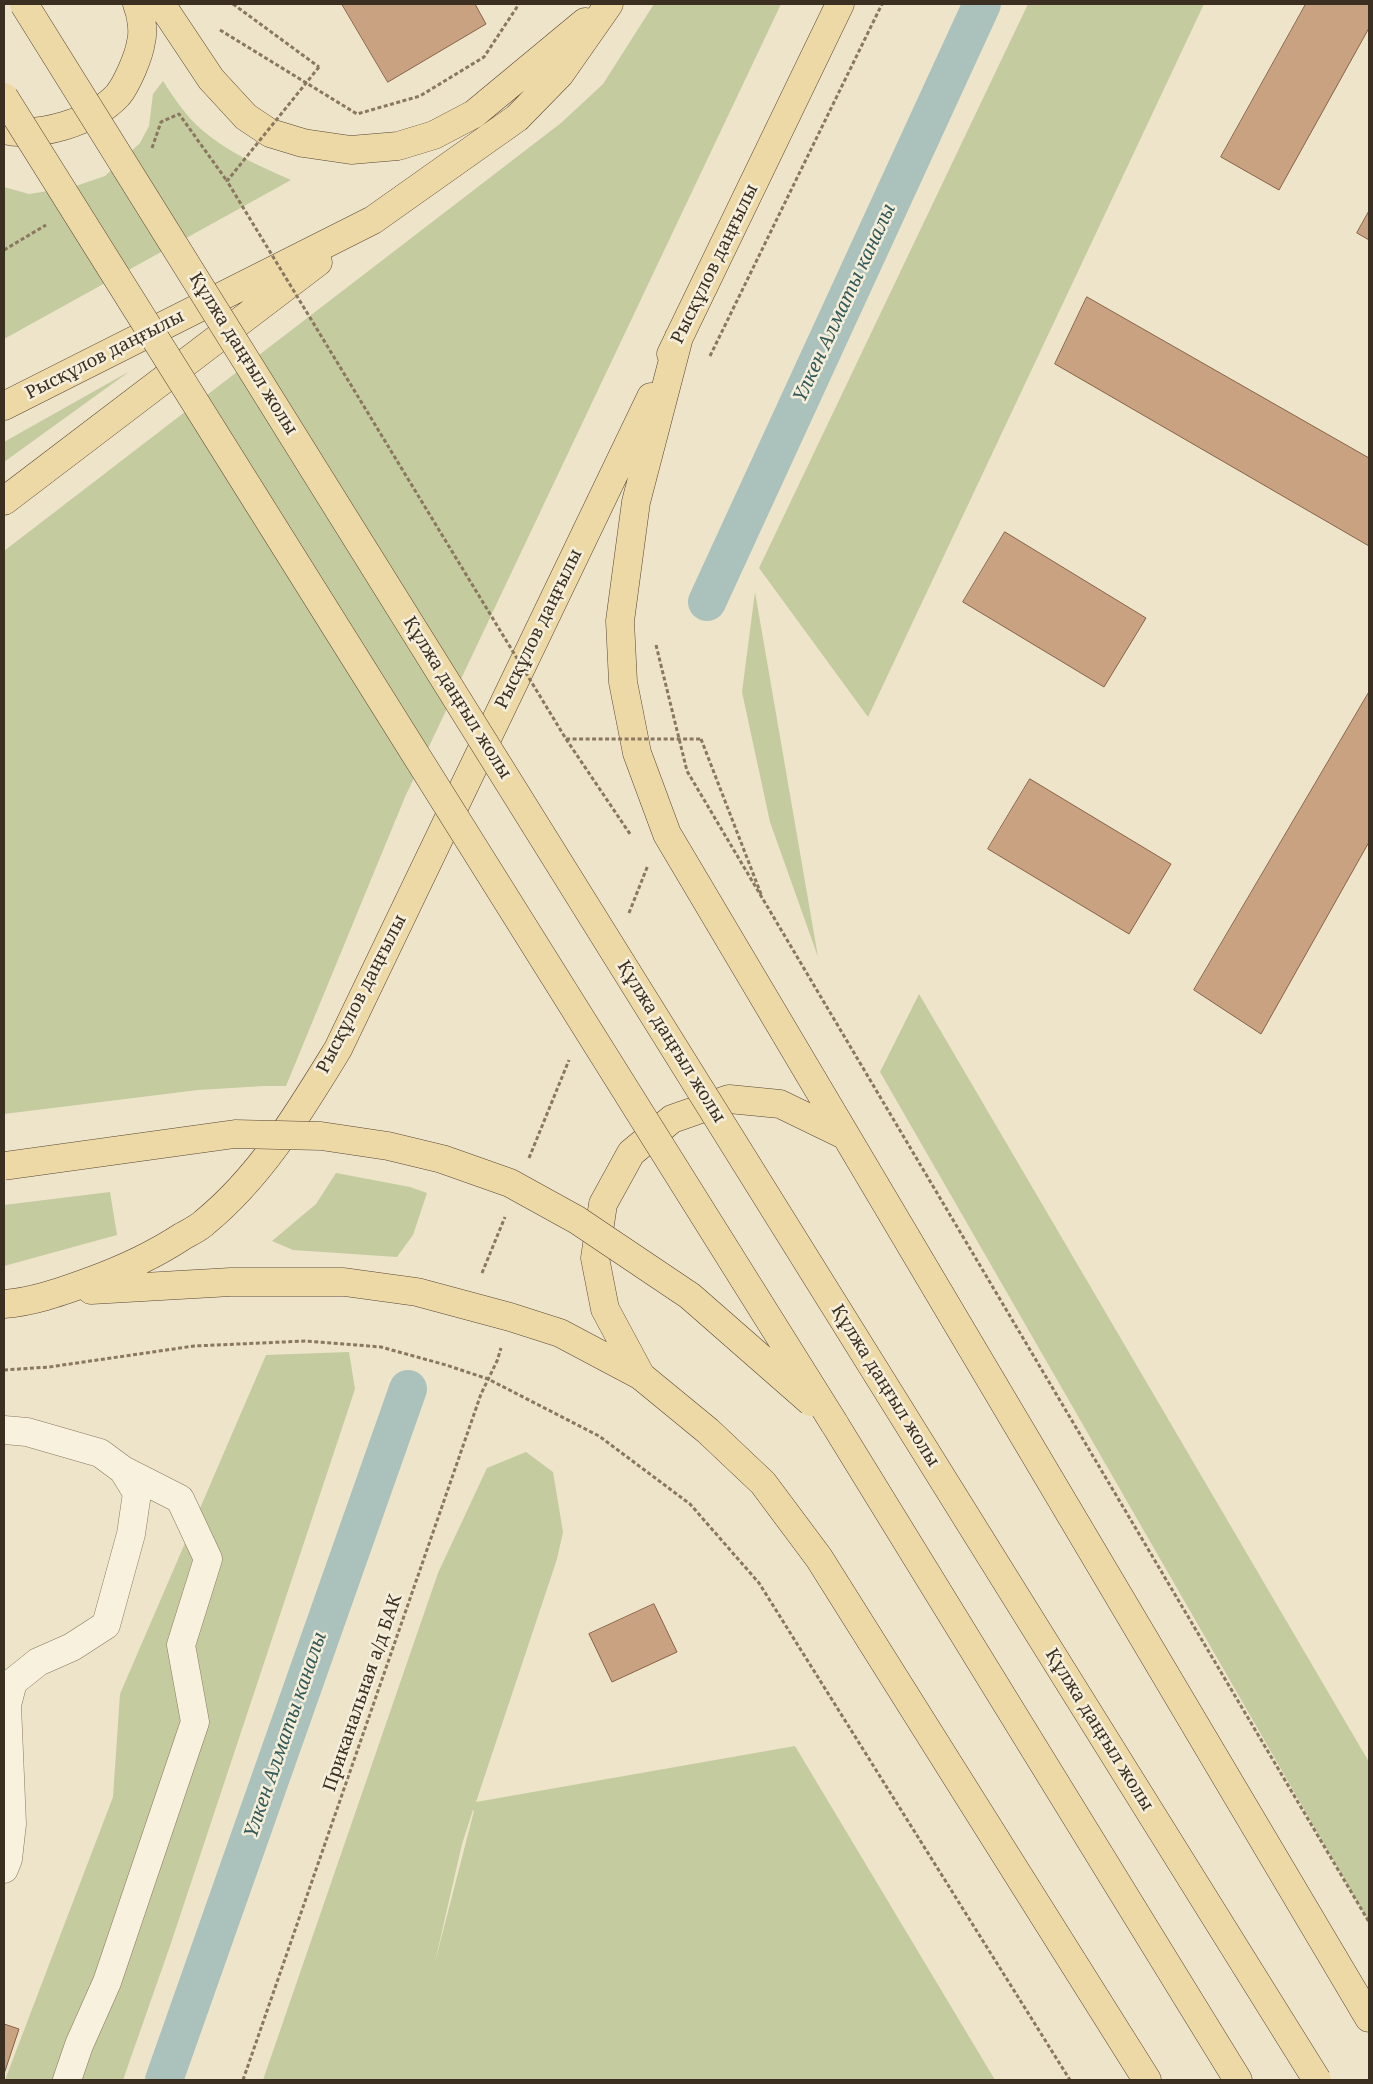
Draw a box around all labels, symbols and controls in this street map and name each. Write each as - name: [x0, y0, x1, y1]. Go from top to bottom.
- street label: Рысқұлов даңғылы: [667, 181, 763, 347]
- water label: Үлкен Алматы каналы: [789, 200, 901, 406]
- street label: Құлжа даңғыл жолы: [184, 269, 302, 439]
- street label: Рысқұлов даңғылы: [22, 306, 188, 404]
- street label: Рысқұлов даңғылы: [491, 546, 587, 712]
- street label: Құлжа даңғыл жолы: [398, 613, 516, 783]
- street label: Рысқұлов даңғылы: [313, 911, 411, 1077]
- street label: Құлжа даңғыл жолы: [612, 957, 730, 1127]
- street label: Құлжа даңғыл жолы: [826, 1301, 944, 1471]
- street label: Приканальная а/д БАК: [319, 1592, 407, 1794]
- water label: Үлкен Алматы каналы: [240, 1629, 332, 1841]
- street label: Құлжа даңғыл жолы: [1040, 1645, 1158, 1815]

